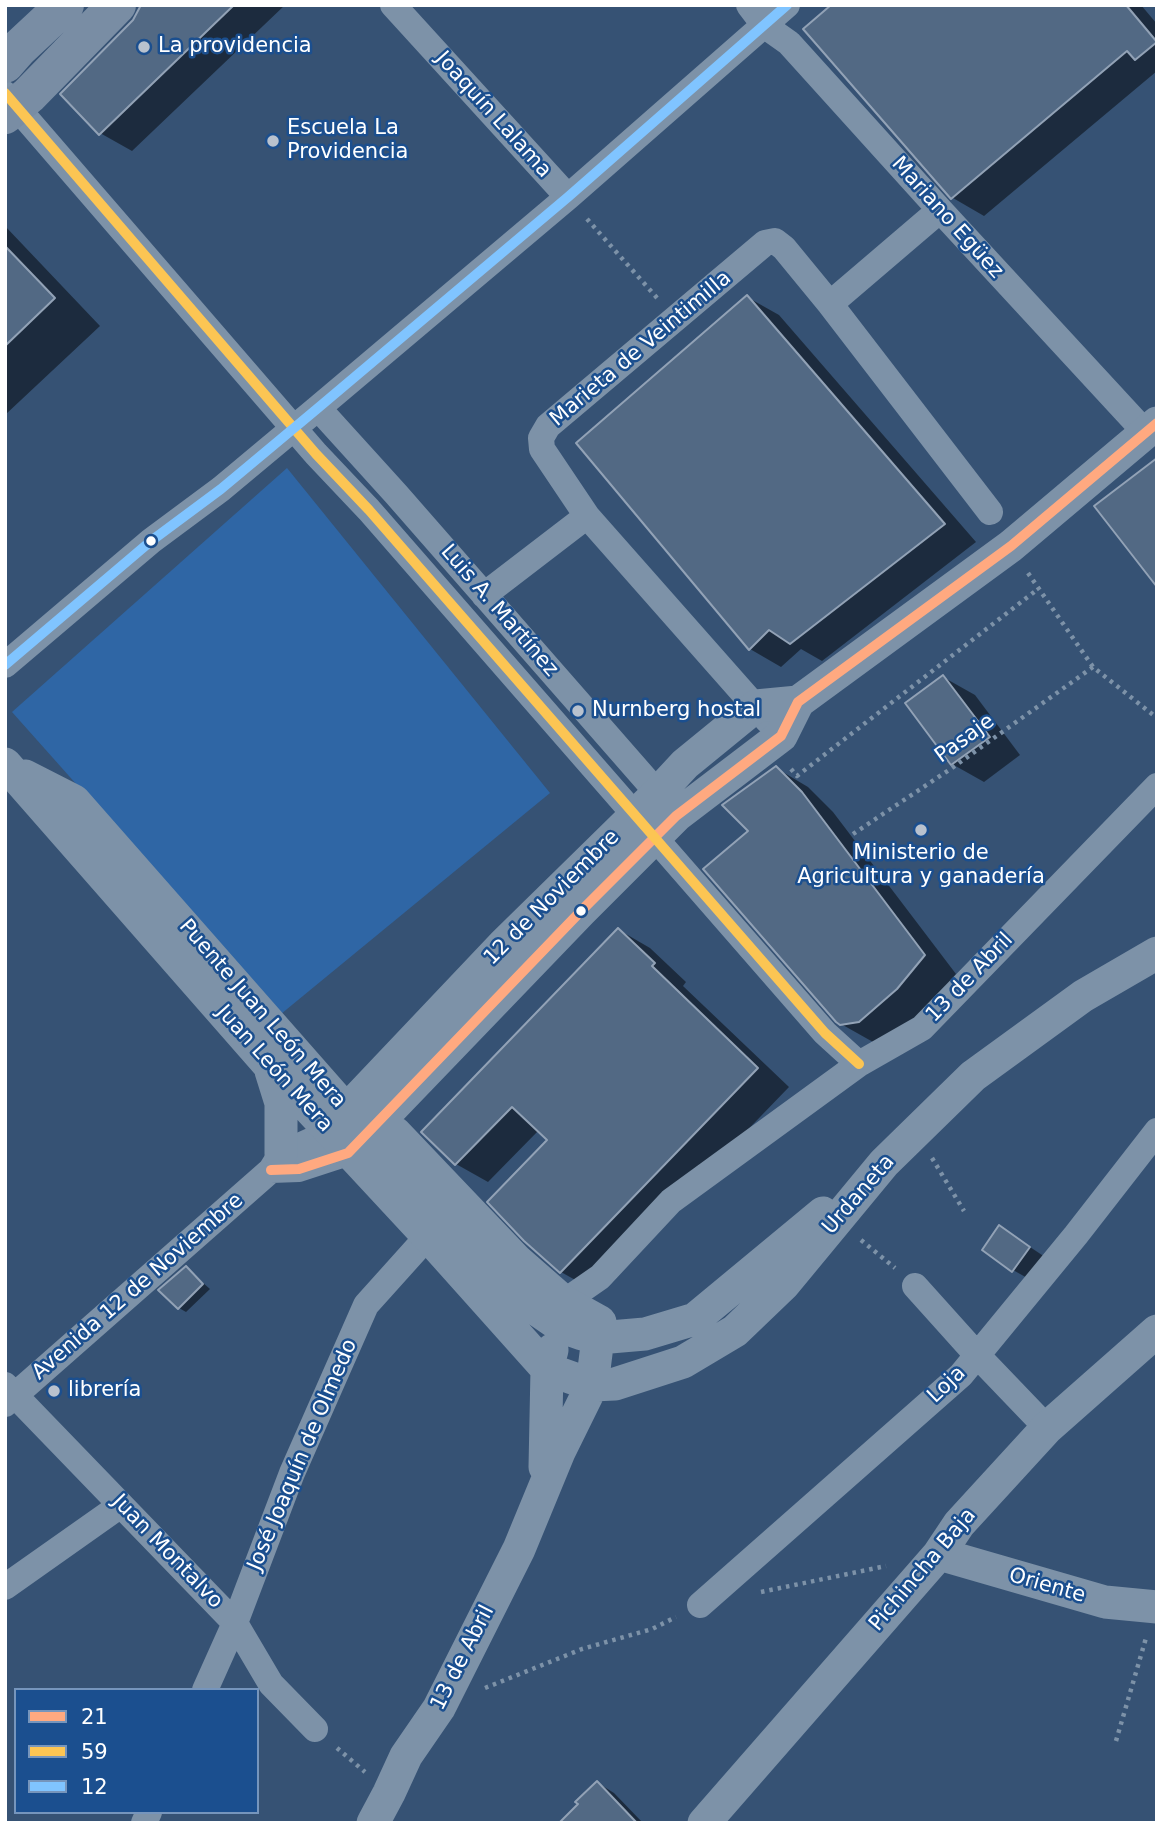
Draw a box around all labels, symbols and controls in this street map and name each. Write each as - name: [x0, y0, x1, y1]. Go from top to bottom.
- place label: La providencia: [158, 34, 312, 60]
- marker: La providencia: [136, 39, 152, 55]
- street label: Joaquín Lalama: [430, 47, 556, 183]
- place label: Escuela La Providencia: [287, 116, 408, 166]
- marker: Escuela La Providencia: [265, 133, 281, 149]
- street label: Mariano Egüez: [886, 152, 1008, 284]
- street label: Marieta de Veintimilla: [545, 266, 737, 432]
- unlabelled marker: [144, 534, 158, 548]
- street label: Luis A. Martínez: [435, 540, 563, 682]
- place label: Nurnberg hostal: [592, 698, 761, 724]
- marker: Nurnberg hostal: [570, 703, 586, 719]
- street label: Pasaje: [930, 709, 1000, 769]
- marker: Ministerio de Agricultura y ganadería: [913, 822, 929, 838]
- street label: 12 de Noviembre: [479, 825, 625, 971]
- place label: Ministerio de Agricultura y ganadería: [797, 841, 1045, 891]
- unlabelled marker: [574, 904, 588, 918]
- street label: Puente Juan León Mera: [173, 915, 351, 1113]
- street label: 13 de Abril: [921, 928, 1019, 1028]
- street label: Juan León Mera: [210, 1000, 338, 1138]
- street label: Urdaneta: [818, 1150, 900, 1240]
- street label: Avenida 12 de Noviembre: [27, 1188, 249, 1386]
- street label: José Joaquín de Olmedo: [243, 1336, 363, 1574]
- street label: Loja: [923, 1361, 971, 1409]
- place label: librería: [68, 1378, 141, 1404]
- marker: librería: [46, 1383, 62, 1399]
- street label: Juan Montalvo: [106, 1490, 228, 1614]
- street label: Pichincha Baja: [864, 1504, 982, 1636]
- street label: Oriente: [1006, 1563, 1088, 1609]
- street label: 13 de Abril: [426, 1601, 500, 1715]
- legend: [14, 1688, 259, 1814]
- text: 21: [81, 1705, 108, 1729]
- text: 59: [81, 1740, 108, 1764]
- text: 12: [81, 1775, 108, 1799]

